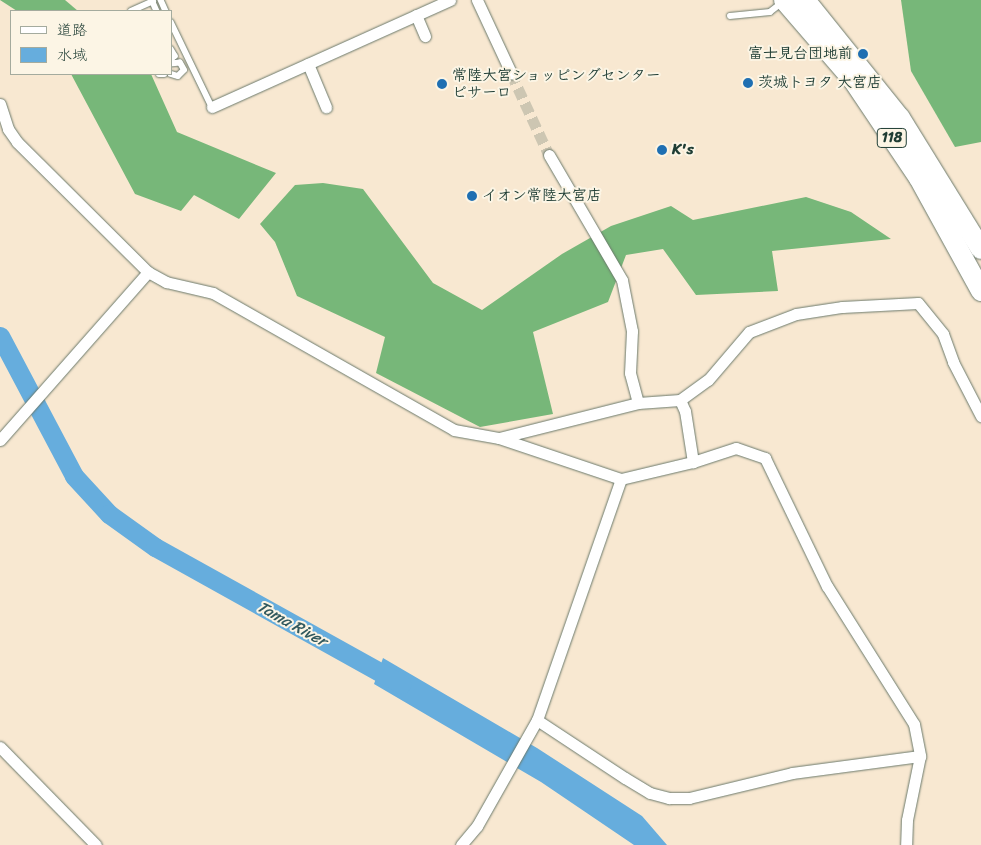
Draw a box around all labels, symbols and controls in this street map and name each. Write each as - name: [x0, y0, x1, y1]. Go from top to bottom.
- legend: [10, 10, 172, 75]
- text: 道路: [57, 17, 87, 43]
- text: 水域: [57, 42, 87, 68]
- place label: 富士見台団地前: [748, 45, 853, 63]
- marker: 富士見台団地前: [857, 48, 869, 60]
- place label: 常陸大宮ショッピングセンター ピサーロ: [452, 66, 662, 101]
- place label: 茨城トヨタ 大宮店: [758, 74, 882, 92]
- marker: 茨城トヨタ 大宮店: [742, 77, 754, 89]
- marker: 常陸大宮ショッピングセンター ピサーロ: [436, 78, 448, 90]
- road number: 118: [876, 126, 908, 150]
- place label: K's: [672, 141, 694, 159]
- marker: K's: [656, 144, 668, 156]
- place label: イオン常陸大宮店: [482, 187, 602, 205]
- marker: イオン常陸大宮店: [466, 190, 478, 202]
- water label: Tama River: [254, 597, 330, 651]

